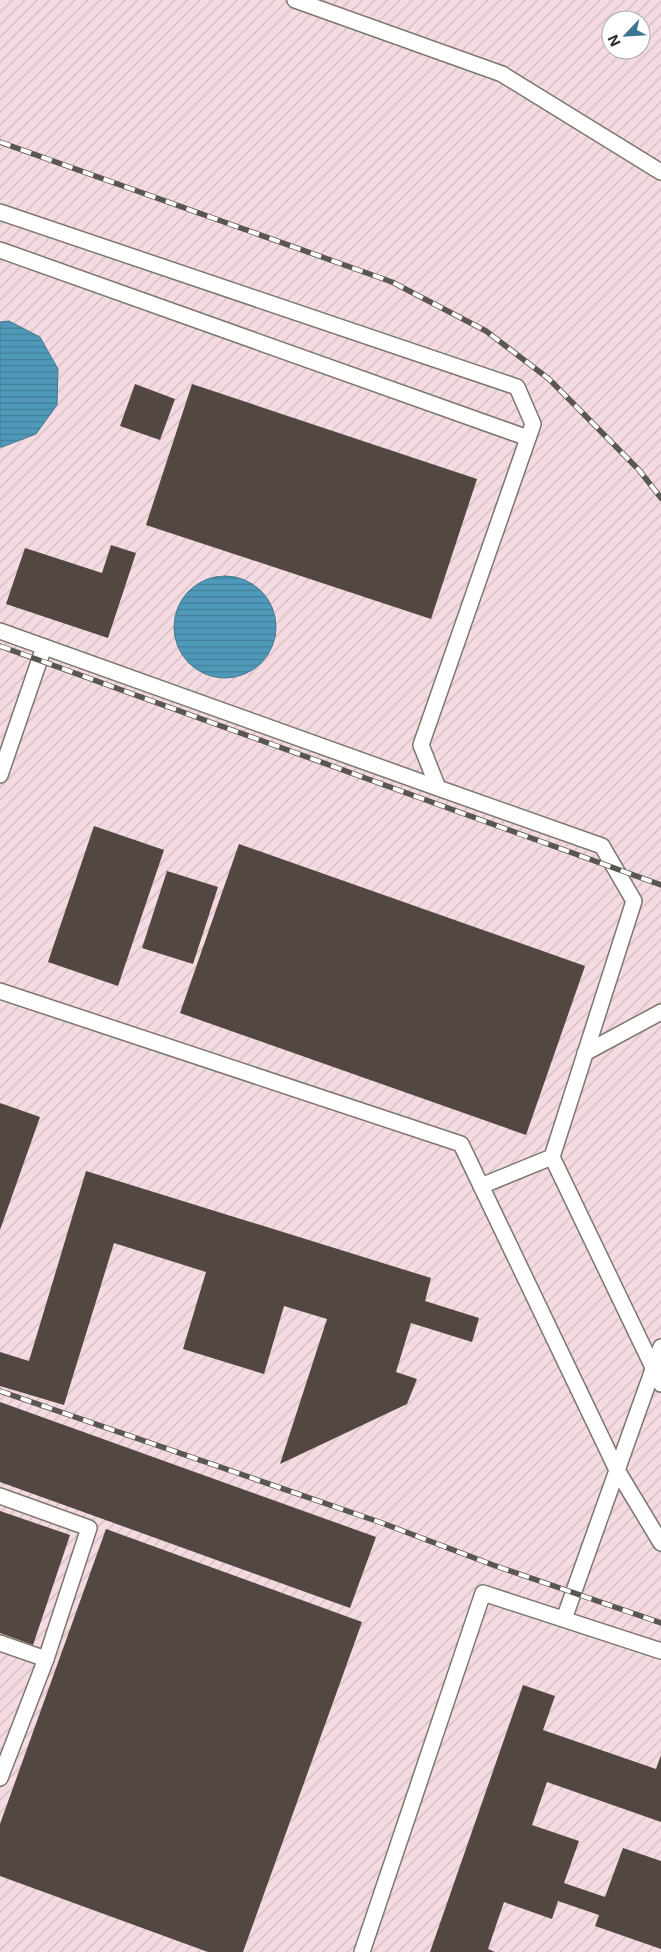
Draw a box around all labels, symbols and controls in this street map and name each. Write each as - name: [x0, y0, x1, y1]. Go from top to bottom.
- north arrow: [601, 10, 651, 60]
- text: N: [604, 32, 624, 49]

